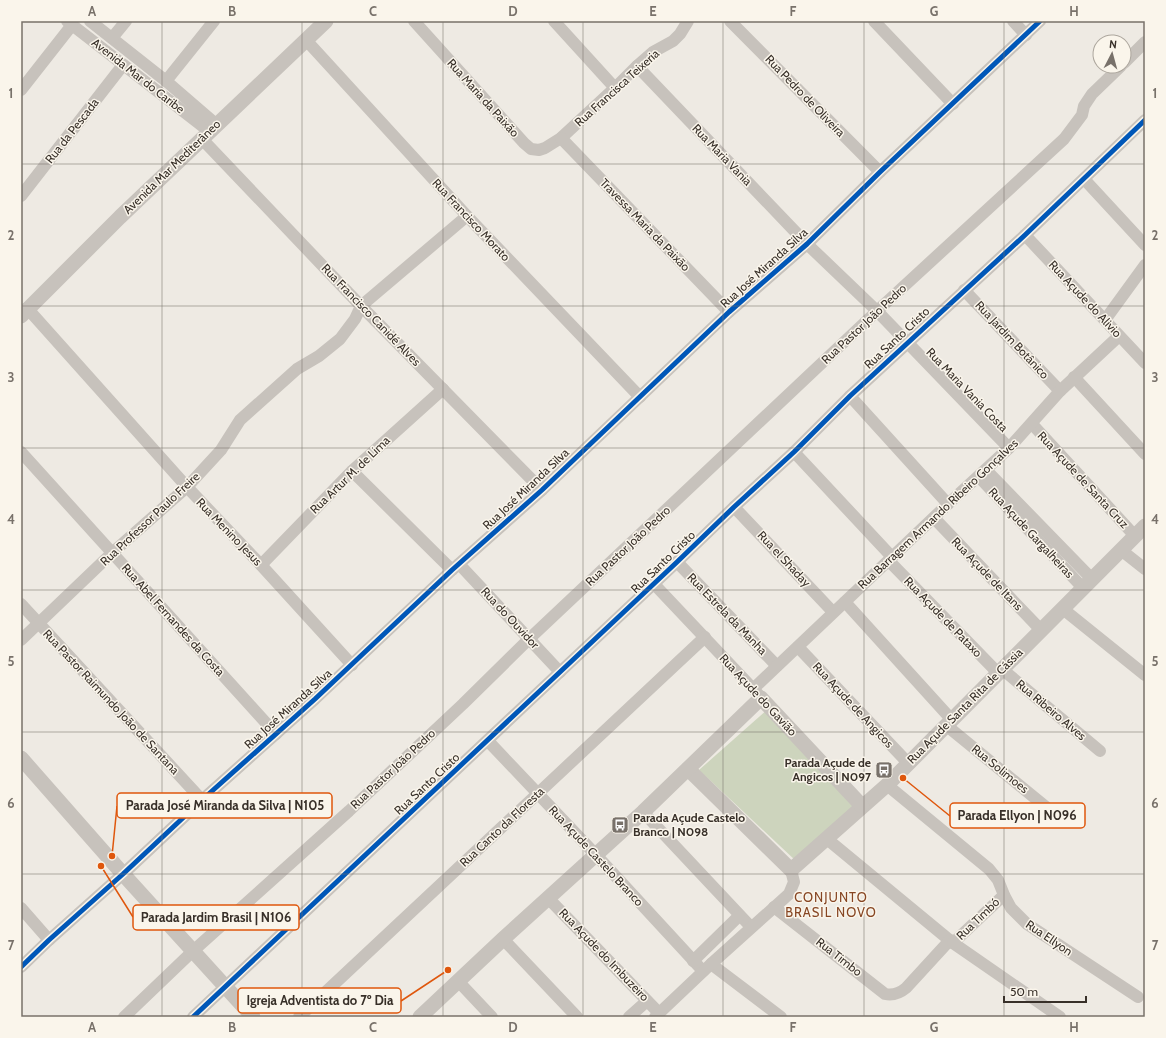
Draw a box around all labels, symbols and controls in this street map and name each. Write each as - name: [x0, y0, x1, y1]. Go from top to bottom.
- text: A: [88, 3, 97, 19]
- text: B: [228, 3, 236, 19]
- text: C: [369, 3, 377, 19]
- text: D: [508, 3, 518, 19]
- text: E: [649, 3, 657, 19]
- text: F: [790, 3, 797, 19]
- text: G: [930, 3, 939, 19]
- text: H: [1069, 3, 1079, 19]
- north arrow: [1092, 34, 1132, 74]
- street label: Avenida Mar do Caribe: [89, 35, 188, 116]
- text: N: [1108, 37, 1118, 51]
- street label: Rua Francisca Teixeria: [571, 46, 662, 129]
- street label: Rua Pedro de Oliveira: [762, 51, 849, 140]
- street label: Rua Maria da Paixão: [444, 55, 523, 140]
- text: 1: [9, 85, 13, 101]
- text: 1: [1153, 85, 1157, 101]
- street label: Rua da Pescada: [42, 95, 102, 166]
- street label: Avenida Mar Mediterâneo: [120, 116, 224, 217]
- street label: Rua Maria Vania: [689, 121, 756, 189]
- street label: Rua Francisco Morato: [429, 175, 514, 264]
- street label: Travessa Maria da Paixão: [597, 175, 694, 274]
- street label: Rua José Miranda Silva: [717, 224, 811, 311]
- text: 2: [8, 227, 15, 243]
- text: 2: [1152, 227, 1159, 243]
- street label: Rua Açude do Alivio: [1046, 257, 1125, 341]
- street label: Rua Francisco Canidé Alves: [319, 260, 424, 369]
- street label: Rua Pastor João Pedro: [818, 280, 910, 367]
- street label: Rua Jardim Botânico: [972, 297, 1053, 382]
- street label: Rua Santo Cristo: [861, 303, 933, 372]
- street label: Rua Maria Vania Costa: [923, 345, 1011, 435]
- text: 3: [7, 369, 15, 385]
- text: 3: [1151, 369, 1159, 385]
- street label: Rua Açude de Santa Cruz: [1035, 428, 1132, 531]
- street label: Rua Artur M. de Lima: [307, 433, 393, 517]
- street label: Rua Barragem Armando Ribeiro Gonçalves: [854, 435, 1021, 592]
- street label: Rua José Miranda Silva: [479, 445, 572, 532]
- street label: Rua Professor Paulo Freire: [97, 469, 202, 569]
- street label: Rua Açude Gargalheiras: [986, 484, 1077, 581]
- street label: Rua Menino Jesus: [193, 495, 265, 569]
- street label: Rua Pastor João Pedro: [582, 502, 674, 589]
- text: 4: [7, 511, 15, 527]
- text: 4: [1151, 511, 1159, 527]
- street label: Rua Santo Cristo: [627, 527, 698, 596]
- street label: Rua el Shaday: [755, 528, 814, 590]
- street label: Rua Açude de Itans: [949, 534, 1026, 614]
- street label: Rua Abel Fernandes da Costa: [119, 560, 228, 679]
- street label: Rua Estrela da Manha: [684, 570, 770, 658]
- street label: Rua Açude de Pataxo: [901, 573, 986, 660]
- street label: Rua do Ouvidor: [478, 584, 543, 652]
- street label: Rua Pastor Raimundo João de Santana: [40, 626, 183, 778]
- street label: Rua Açude Santa Rita de Cássia: [904, 645, 1026, 767]
- street label: Rua Açude do Gavião: [716, 651, 801, 739]
- text: 5: [8, 653, 15, 669]
- text: 5: [1152, 653, 1159, 669]
- street label: Rua Açude de Angicos: [810, 659, 897, 751]
- street label: Rua José Miranda Silva: [241, 665, 335, 752]
- street label: Rua Ribeiro Alves: [1013, 676, 1089, 743]
- street label: Rua Pastor João Pedro: [347, 725, 439, 812]
- street label: Rua Solimoes: [969, 741, 1032, 796]
- street label: Rua Santo Cristo: [391, 749, 463, 818]
- place label: Parada Açude de Angicos | N097: [784, 755, 872, 784]
- bus stop icon: Parada Açude de Angicos | N097: [874, 760, 894, 780]
- street label: Rua Canto da Floresta: [456, 783, 547, 870]
- callout: Parada José Miranda da Silva | N105: [117, 793, 332, 818]
- text: 6: [7, 795, 15, 811]
- text: 6: [1151, 795, 1159, 811]
- text: Parada José Miranda da Silva | N105: [126, 797, 324, 814]
- street label: Rua Açude Castelo Branco: [546, 802, 647, 909]
- callout: Parada Ellyon | N096: [950, 803, 1085, 828]
- text: Parada Ellyon | N096: [958, 807, 1076, 824]
- place label: Parada Açude Castelo Branco | N098: [633, 810, 745, 839]
- bus stop icon: Parada Açude Castelo Branco | N098: [610, 815, 630, 835]
- district label: CONJUNTO BRASIL NOVO: [785, 889, 877, 920]
- street label: Rua Timbó: [953, 894, 1003, 943]
- callout: Parada Jardim Brasil | N106: [133, 905, 299, 930]
- street label: Rua Açude do Imbuzeiro: [556, 905, 653, 1004]
- text: Parada Jardim Brasil | N106: [141, 909, 291, 926]
- street label: Rua Ellyon: [1023, 916, 1076, 959]
- street label: Rua Timbo: [813, 934, 866, 980]
- text: 7: [8, 937, 15, 953]
- text: 7: [1152, 937, 1159, 953]
- scale bar: [1004, 978, 1086, 1004]
- text: 50 m: [1010, 984, 1038, 999]
- callout: Igreja Adventista do 7º Dia: [238, 988, 401, 1013]
- text: Igreja Adventista do 7º Dia: [247, 992, 394, 1008]
- text: A: [88, 1019, 97, 1035]
- text: B: [228, 1019, 236, 1035]
- text: C: [369, 1019, 377, 1035]
- text: D: [508, 1019, 518, 1035]
- text: E: [649, 1019, 657, 1035]
- text: F: [790, 1019, 797, 1035]
- text: G: [930, 1019, 939, 1035]
- text: H: [1069, 1019, 1079, 1035]

